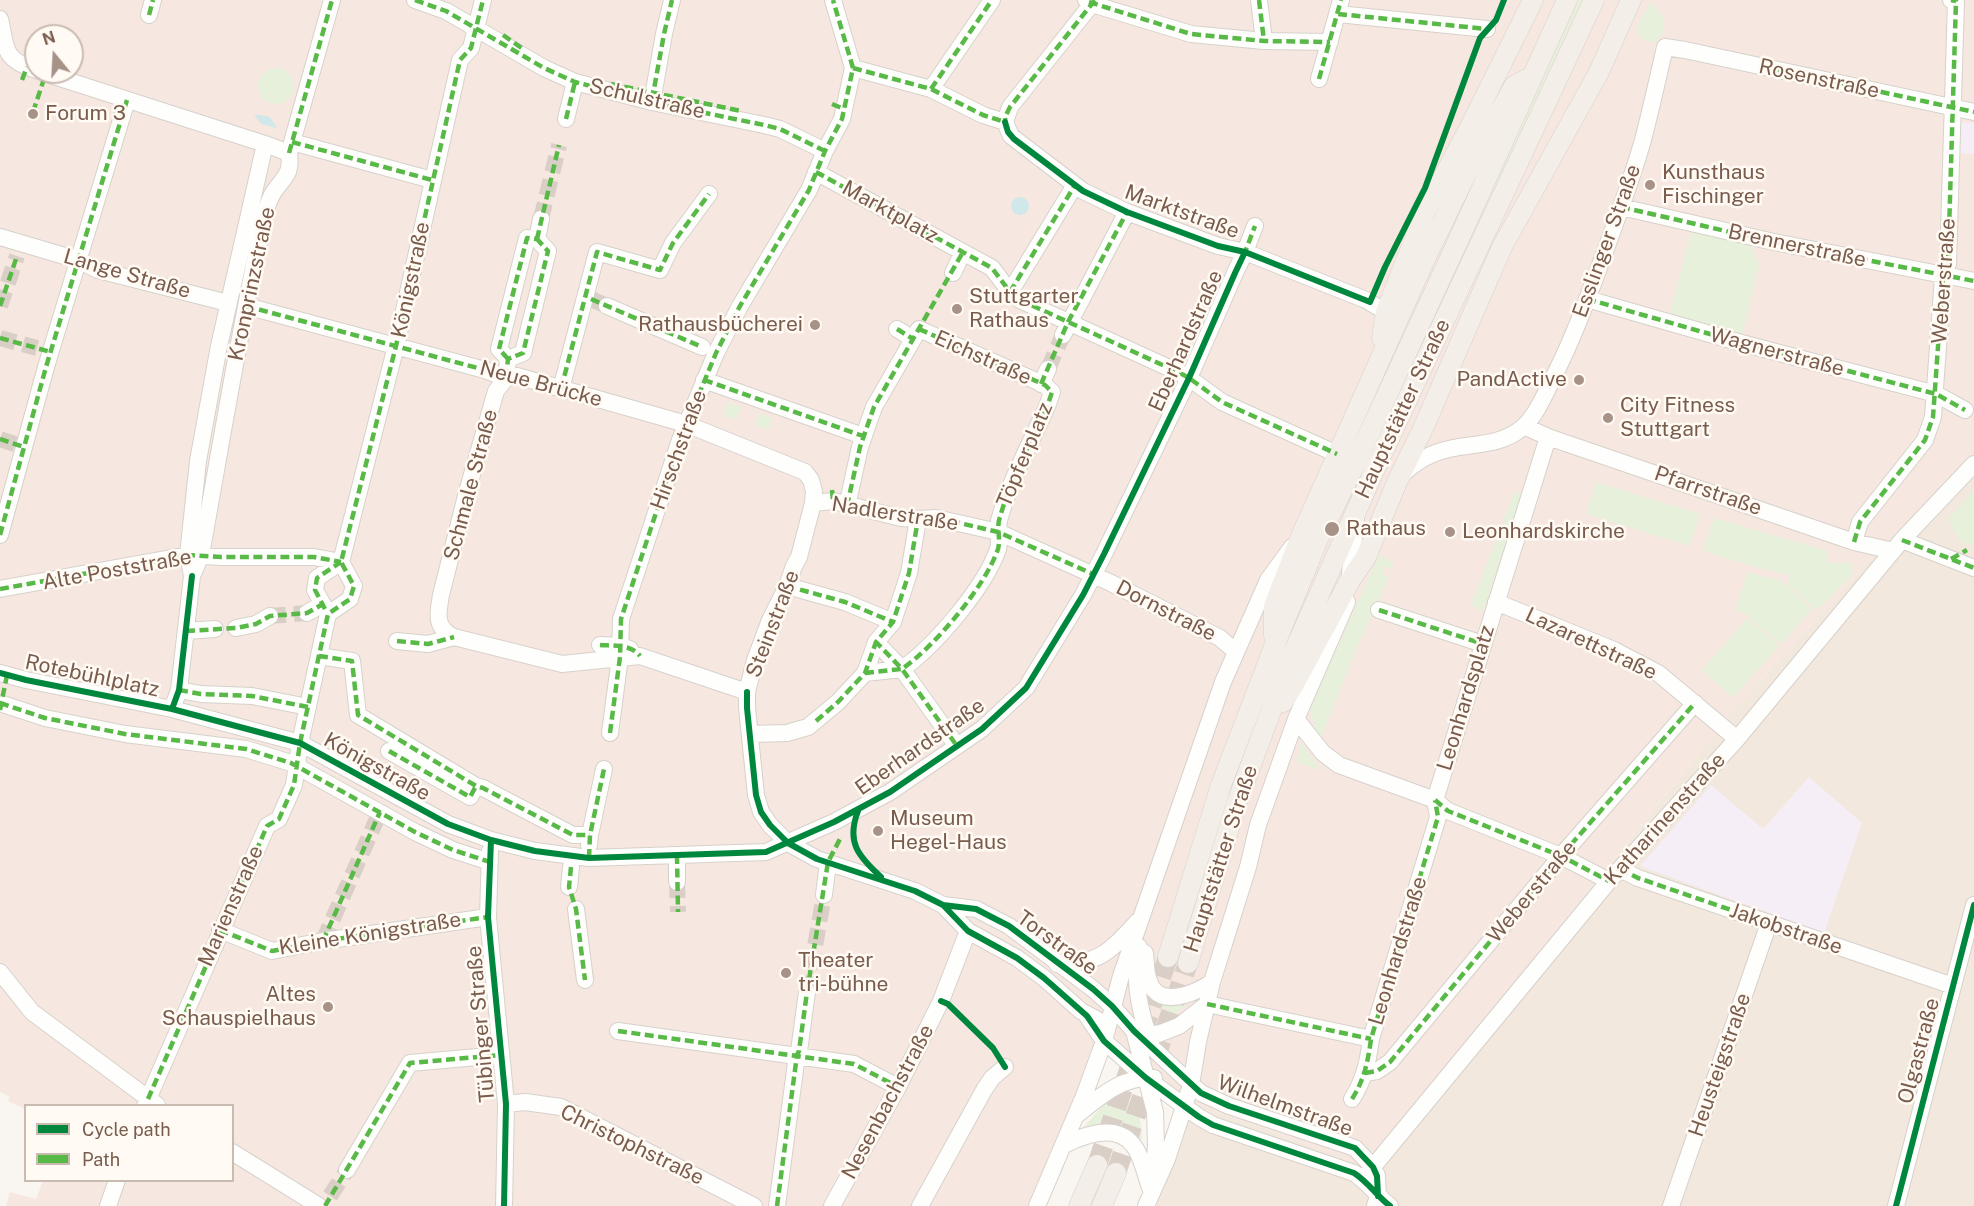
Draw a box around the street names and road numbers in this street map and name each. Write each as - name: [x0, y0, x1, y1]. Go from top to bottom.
- street label: Rosenstraße: [1756, 54, 1882, 104]
- street label: Schulstraße: [587, 73, 707, 125]
- street label: Esslinger Straße: [1568, 161, 1646, 321]
- street label: Marktplatz: [837, 175, 943, 249]
- street label: Marktstraße: [1121, 180, 1243, 244]
- street label: Kronprinzstraße: [223, 205, 281, 363]
- street label: Weberstraße: [1927, 217, 1961, 345]
- street label: Brennerstraße: [1726, 219, 1868, 273]
- street label: Königstraße: [386, 220, 436, 340]
- street label: Lange Straße: [61, 244, 193, 304]
- street label: Eberhardstraße: [1144, 266, 1228, 416]
- street label: Hauptstätter Straße: [1350, 315, 1456, 503]
- street label: Wagnerstraße: [1707, 322, 1847, 382]
- street label: Eichstraße: [931, 325, 1035, 391]
- street label: Neue Brücke: [477, 356, 605, 412]
- street label: Hirschstraße: [646, 387, 712, 513]
- street label: Töpferplatz: [992, 399, 1058, 511]
- street label: Schmale Straße: [439, 407, 503, 563]
- street label: Pfarrstraße: [1651, 461, 1765, 521]
- street label: Nadlerstraße: [830, 492, 960, 536]
- street label: Alte Poststraße: [40, 544, 194, 596]
- street label: Steinstraße: [741, 567, 805, 681]
- street label: Dornstraße: [1112, 575, 1220, 647]
- street label: Lazarettstraße: [1521, 603, 1661, 685]
- street label: Leonhardsplatz: [1432, 622, 1500, 774]
- street label: Rotebühlplatz: [23, 650, 161, 702]
- street label: Eberhardstraße: [851, 693, 989, 801]
- street label: Königstraße: [319, 727, 435, 807]
- street label: Katharinenstraße: [1599, 748, 1731, 890]
- street label: Hauptstätter Straße: [1179, 762, 1263, 956]
- street label: Weberstraße: [1482, 836, 1582, 948]
- street label: Marienstraße: [193, 842, 269, 970]
- street label: Leonhardstraße: [1363, 874, 1433, 1028]
- street label: Jakobstraße: [1726, 898, 1846, 960]
- street label: Torstraße: [1012, 905, 1102, 981]
- street label: Kleine Königstraße: [277, 907, 463, 961]
- street label: Tübinger Straße: [462, 945, 500, 1103]
- street label: Heusteigstraße: [1684, 990, 1756, 1140]
- street label: Olgastraße: [1893, 995, 1945, 1107]
- street label: Nesenbachstraße: [837, 1020, 939, 1184]
- street label: Wilhelmstraße: [1214, 1070, 1356, 1142]
- street label: Christophstraße: [556, 1099, 708, 1191]

